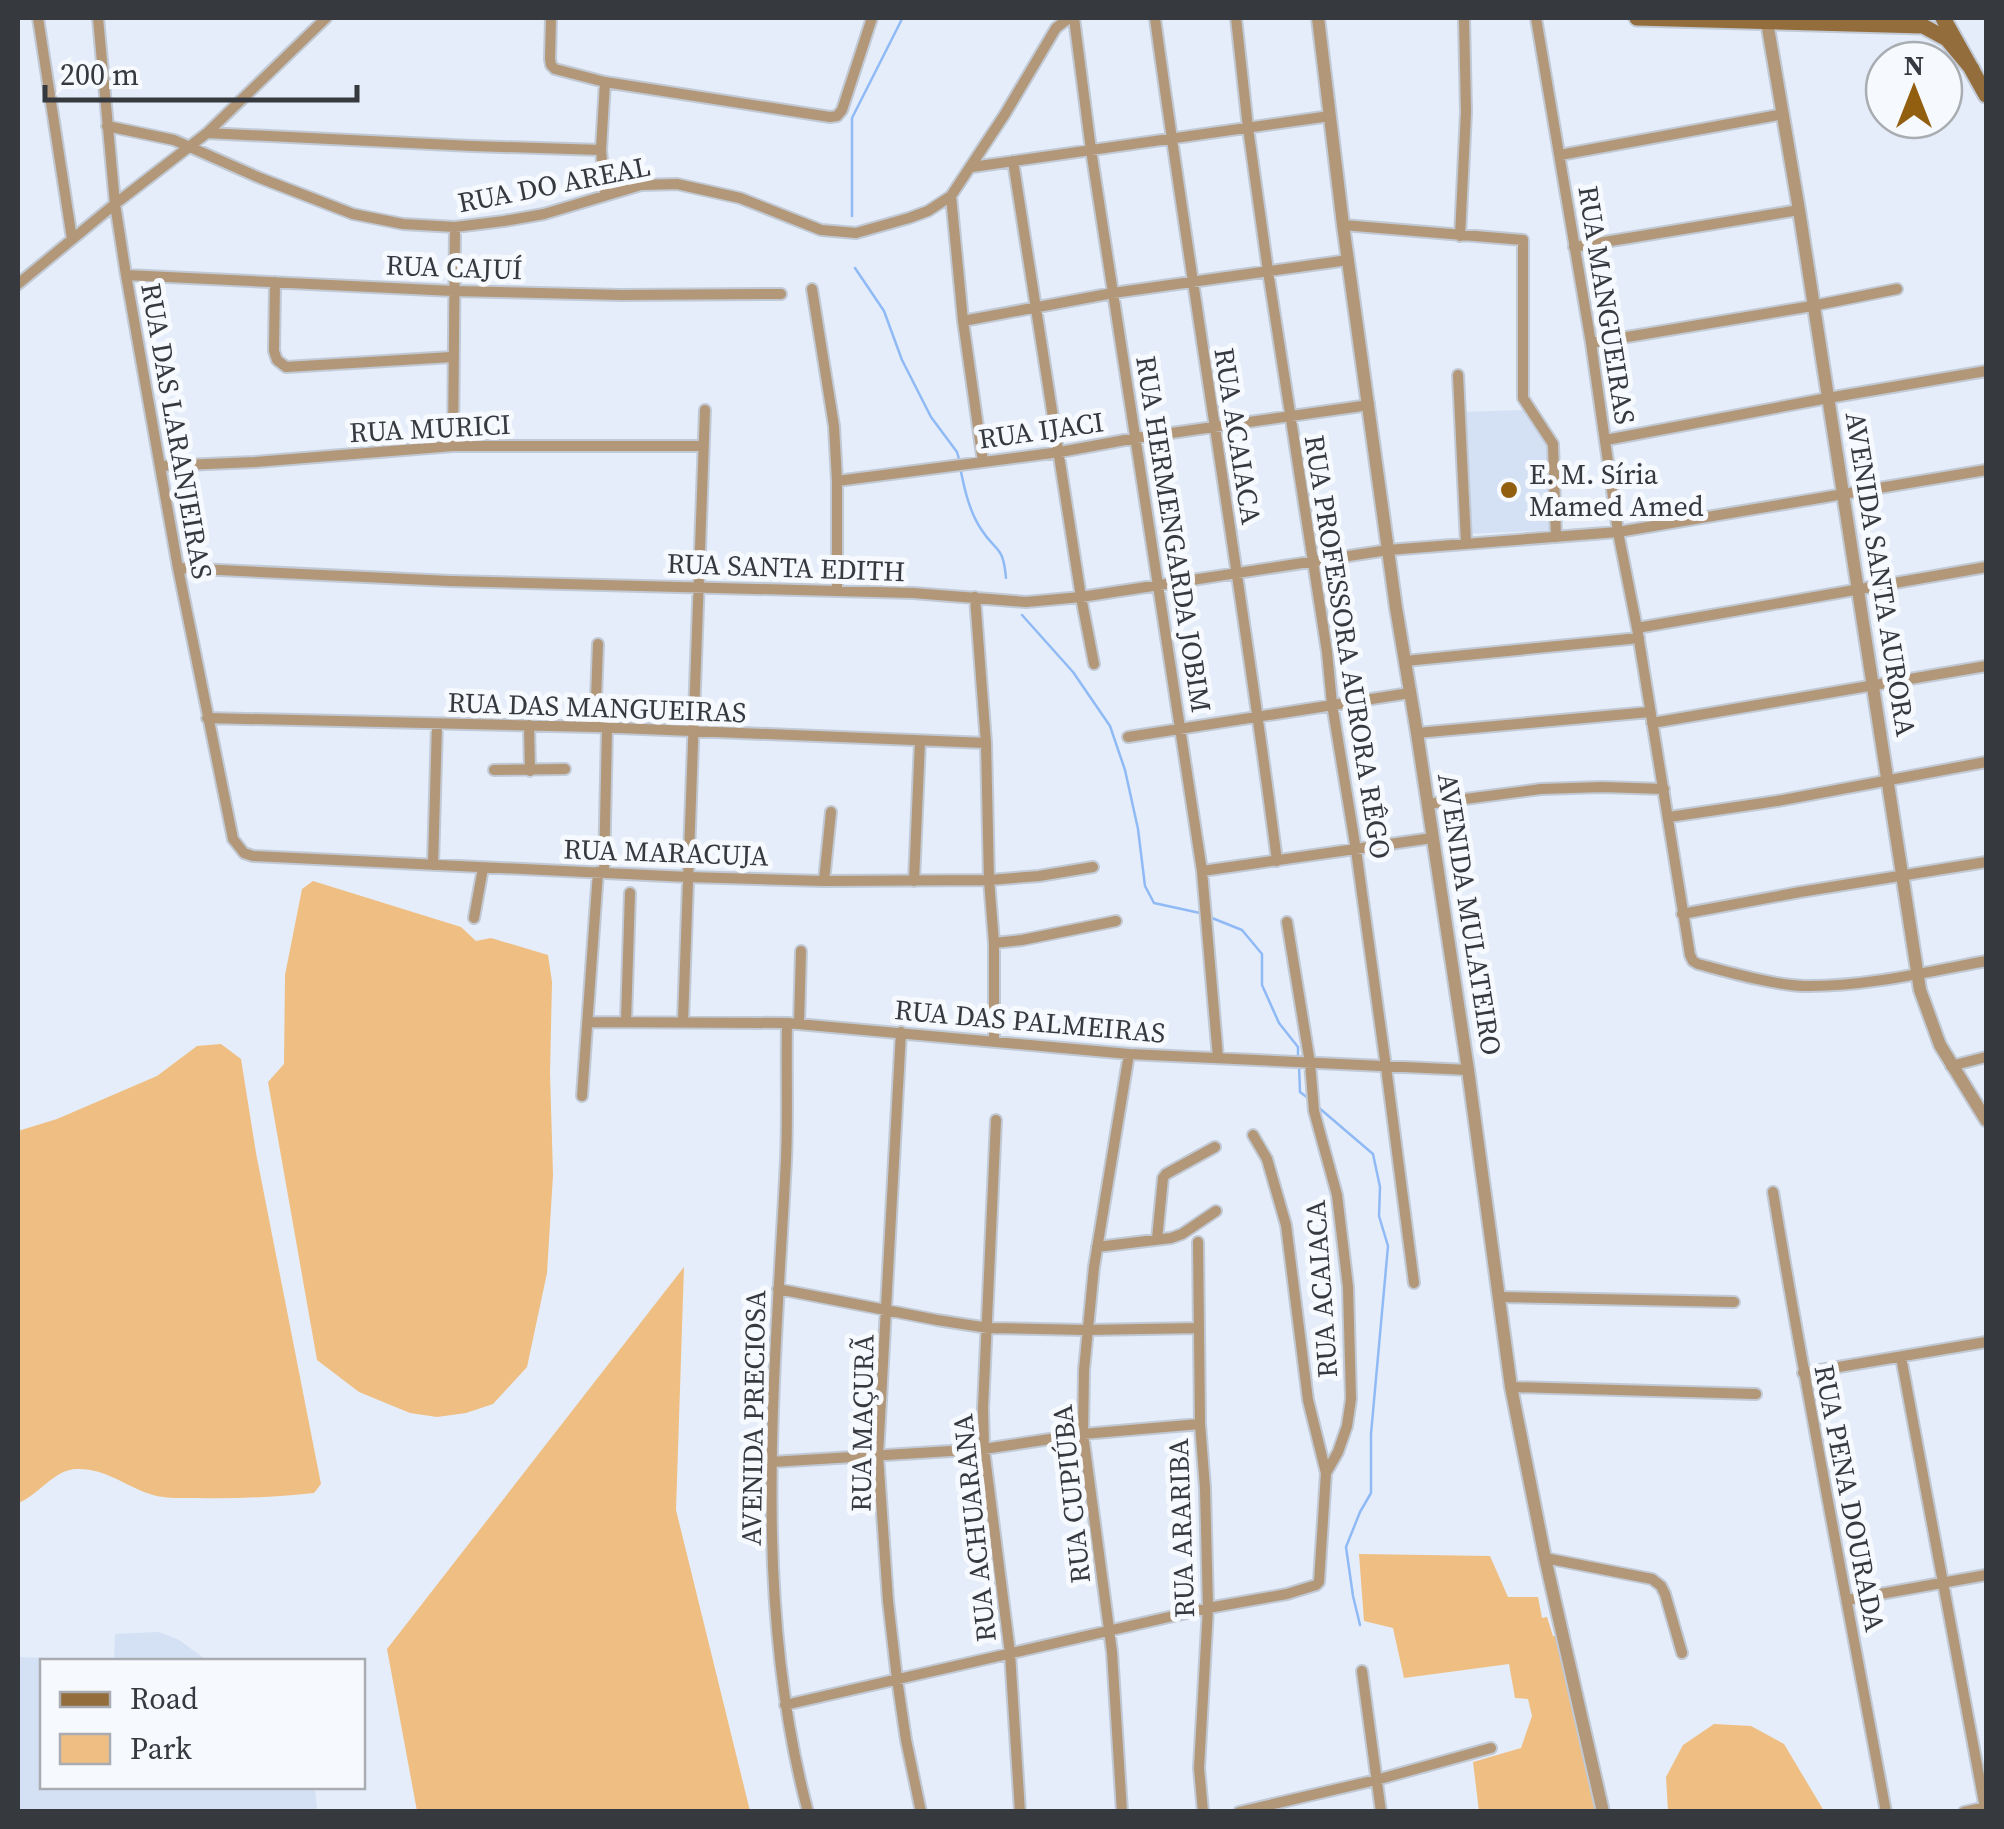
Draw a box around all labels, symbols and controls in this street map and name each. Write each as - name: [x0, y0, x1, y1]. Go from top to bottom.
- scale bar: [45, 40, 358, 102]
- north arrow: [1864, 40, 1964, 140]
- text: N: [1904, 46, 1924, 84]
- text: 200 m: [60, 54, 139, 95]
- street label: RUA DO AREAL: [454, 147, 654, 221]
- street label: RUA MANGUEIRAS: [1569, 183, 1645, 427]
- street label: RUA CAJUÍ: [385, 246, 523, 288]
- street label: RUA DAS LARANJEIRAS: [132, 280, 222, 582]
- street label: RUA ACAIACA: [1205, 345, 1271, 527]
- street label: RUA HERMENGARDA JOBIM: [1127, 353, 1221, 715]
- street label: RUA IJACI: [976, 402, 1106, 458]
- street label: RUA MURICI: [348, 405, 512, 451]
- street label: AVENIDA SANTA AURORA: [1837, 409, 1925, 739]
- street label: RUA PROFESSORA AURORA RÊGO: [1296, 432, 1400, 862]
- place label: E. M. Síria Mamed Amed: [1529, 455, 1704, 525]
- marker: E. M. Síria Mamed Amed: [1498, 479, 1520, 501]
- street label: RUA SANTA EDITH: [666, 544, 906, 590]
- street label: RUA DAS MANGUEIRAS: [447, 683, 747, 731]
- street label: AVENIDA MULATEIRO: [1429, 770, 1511, 1058]
- street label: RUA MARACUJA: [563, 829, 770, 875]
- street label: RUA DAS PALMEIRAS: [893, 990, 1167, 1052]
- street label: RUA ACAIACA: [1296, 1198, 1346, 1379]
- street label: AVENIDA PRECIOSA: [732, 1289, 774, 1546]
- street label: RUA MAÇURÃ: [841, 1333, 883, 1512]
- street label: RUA PENA DOURADA: [1805, 1361, 1895, 1635]
- street label: RUA CUPIÚBA: [1043, 1402, 1099, 1585]
- street label: RUA ACHUARANA: [943, 1412, 1005, 1644]
- street label: RUA ARARIBA: [1159, 1437, 1203, 1618]
- legend: [40, 1659, 365, 1789]
- text: Road: [130, 1678, 198, 1719]
- text: Park: [130, 1728, 192, 1769]

